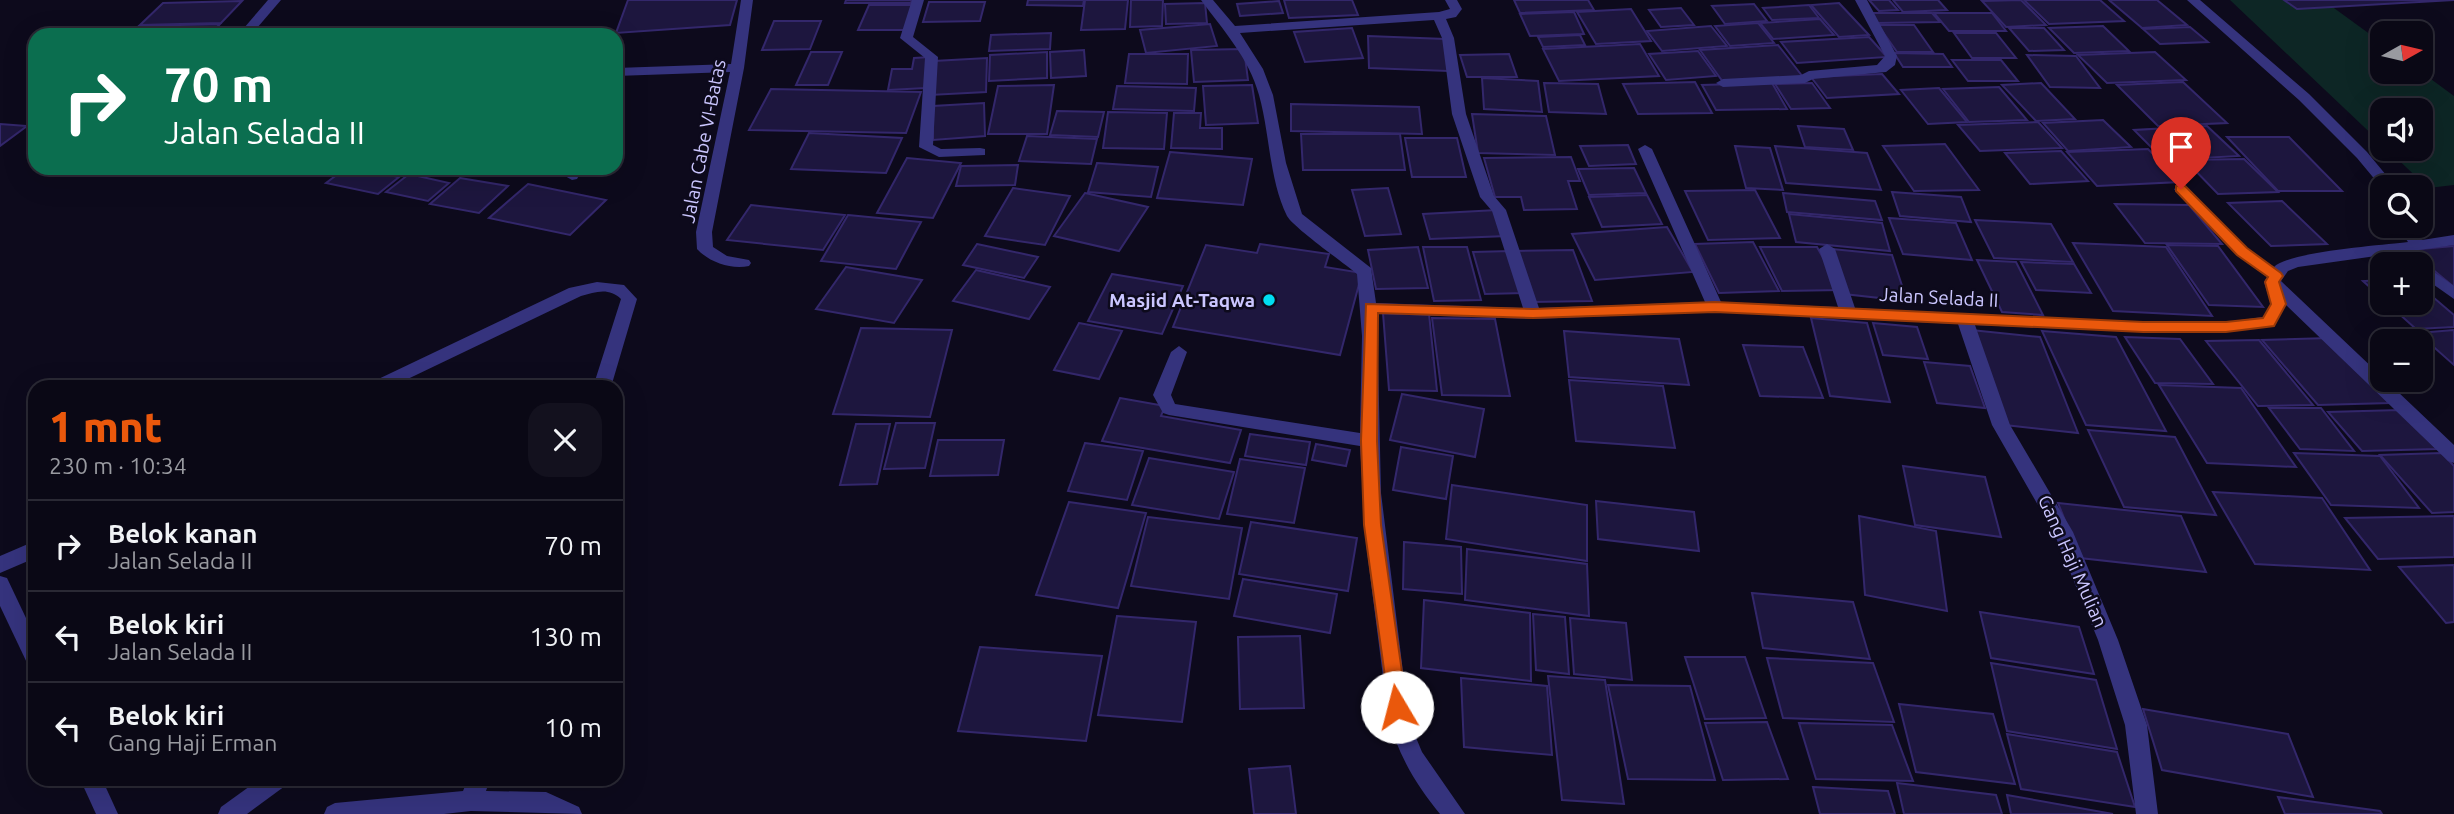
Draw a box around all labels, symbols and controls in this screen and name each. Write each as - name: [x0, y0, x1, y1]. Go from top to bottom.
- north arrow: [2370, 21, 2432, 84]
- map controls: [2370, 21, 2433, 392]
- icon: right: [49, 56, 140, 147]
- text: 70 m: [164, 56, 273, 111]
- street label: Jalan Cabe VI-Batas: [676, 57, 730, 225]
- button: sound: [2370, 98, 2433, 161]
- text: Jalan Selada II: [164, 114, 365, 150]
- pin: [2151, 117, 2211, 189]
- icon: arrive: [2162, 128, 2200, 166]
- button: search: [2370, 175, 2433, 238]
- button: +: [2370, 252, 2433, 315]
- street label: Jalan Selada II: [1879, 283, 1999, 311]
- place label: Masjid At-Taqwa: [1109, 289, 1255, 311]
- marker: Masjid At-Taqwa: [1261, 292, 1277, 308]
- button: −: [2370, 329, 2433, 392]
- text: 1 mnt: [49, 403, 162, 450]
- button: close: [528, 403, 602, 477]
- text: 230 m · 10:34: [49, 453, 187, 478]
- street label: Gang Haji Mulian: [2034, 491, 2112, 631]
- text: Belok kanan: [108, 519, 258, 548]
- icon: right: [49, 527, 87, 565]
- text: 70 m: [544, 531, 602, 560]
- text: Jalan Selada II: [108, 548, 252, 573]
- text: Belok kiri: [108, 610, 224, 639]
- icon: left: [49, 618, 87, 656]
- text: 130 m: [530, 622, 602, 651]
- text: Jalan Selada II: [108, 639, 252, 664]
- position arrow: [1360, 670, 1434, 744]
- text: Belok kiri: [108, 701, 224, 730]
- icon: left: [49, 709, 87, 747]
- text: 10 m: [544, 713, 602, 742]
- text: Gang Haji Erman: [108, 730, 277, 755]

